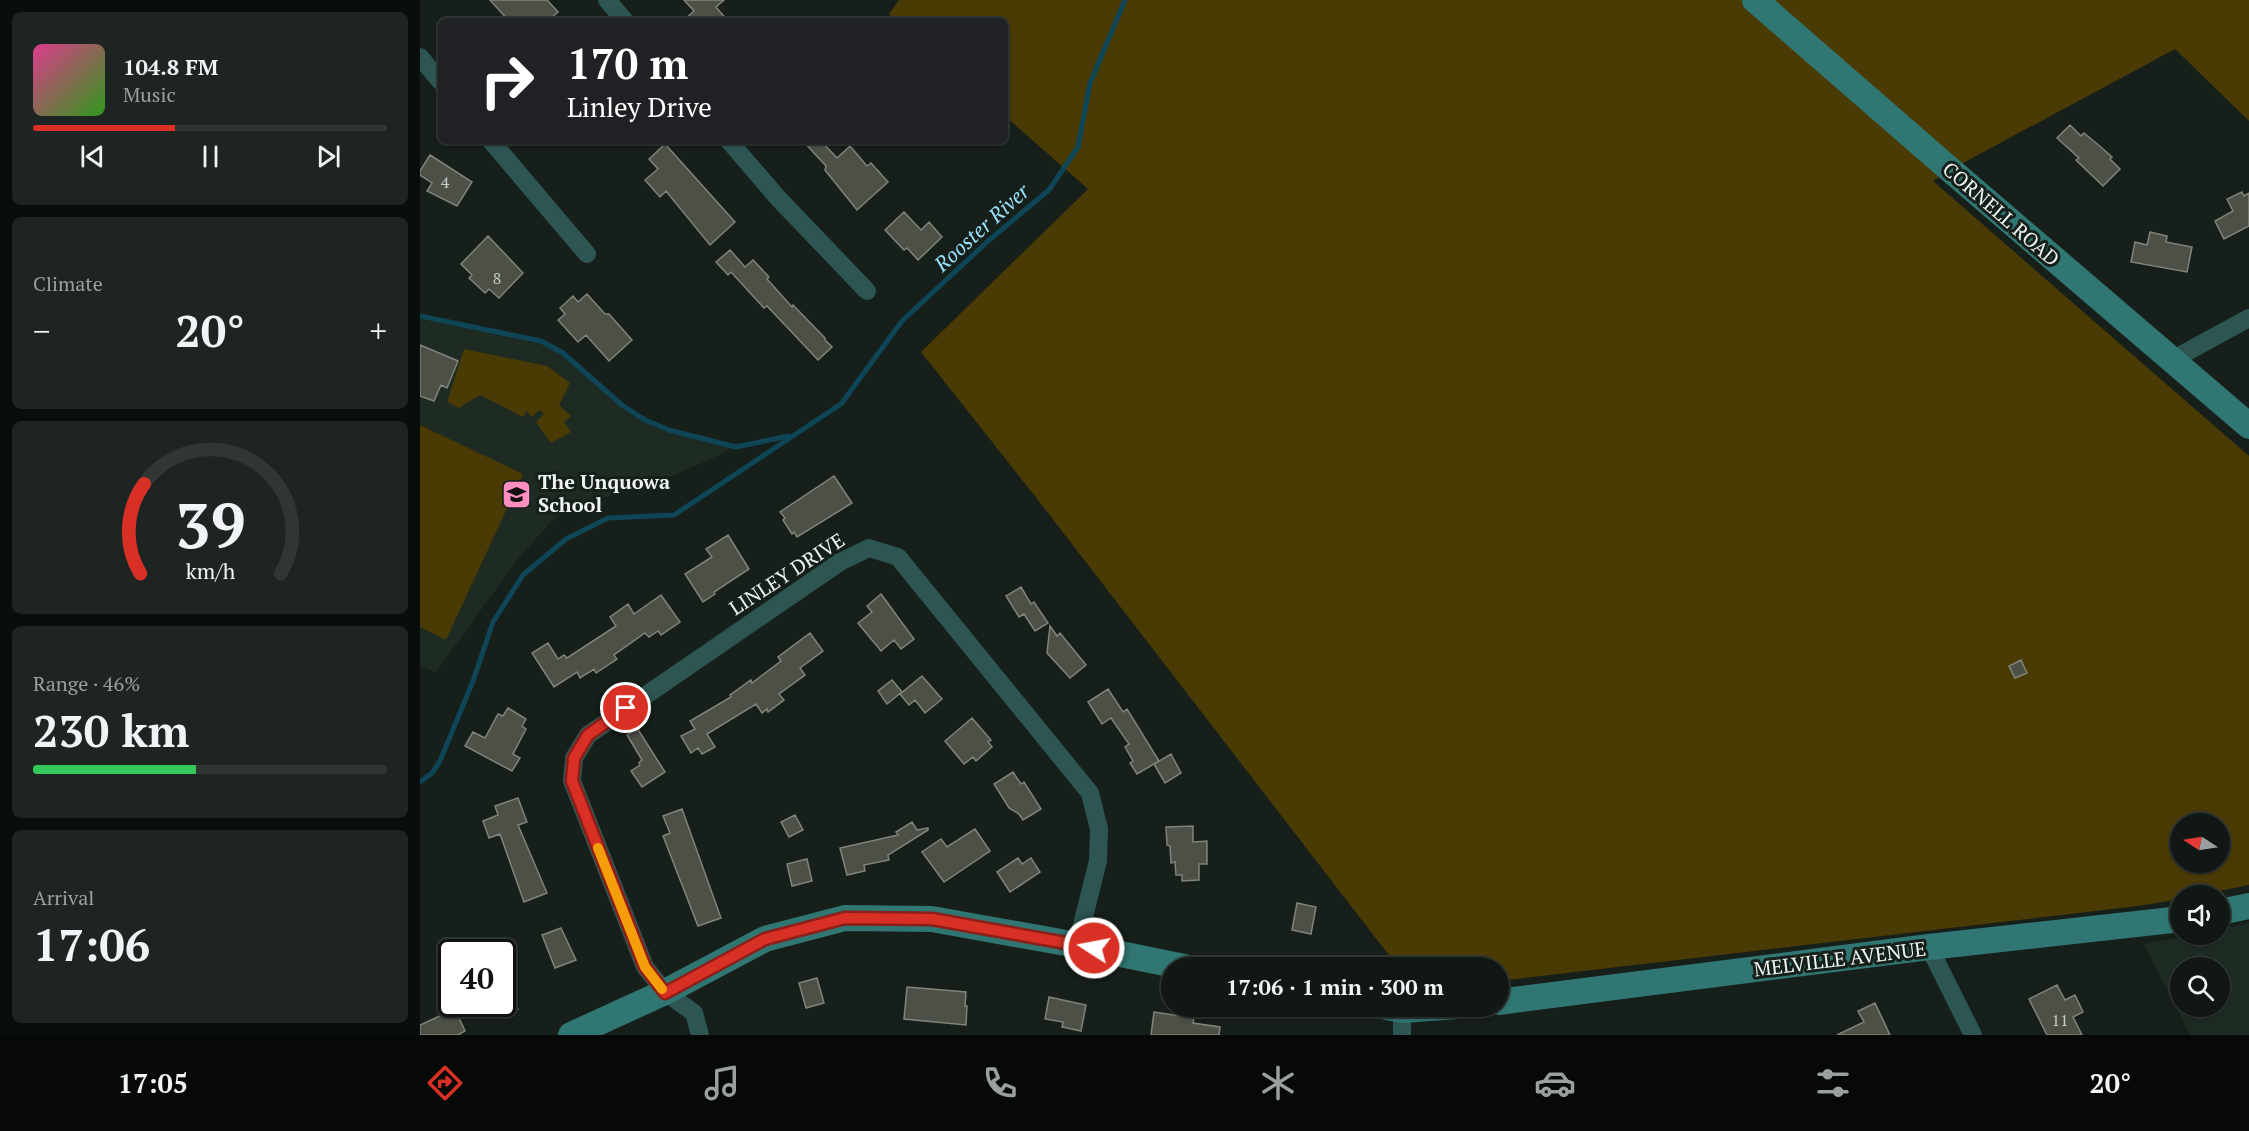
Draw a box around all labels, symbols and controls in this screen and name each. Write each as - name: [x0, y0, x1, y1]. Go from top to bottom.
- text: 170 m: [567, 35, 688, 91]
- icon: right: [468, 42, 546, 120]
- text: 104.8 FM: [123, 52, 218, 81]
- text: Music: [123, 81, 176, 108]
- text: Linley Drive: [567, 89, 712, 125]
- icon: previous: [76, 140, 109, 173]
- icon: pause: [194, 140, 227, 173]
- icon: next: [312, 140, 345, 173]
- street label: CORNELL ROAD: [1937, 155, 2066, 272]
- house number: 4: [441, 171, 450, 193]
- water label: Rooster River: [927, 177, 1035, 278]
- house number: 8: [493, 267, 501, 289]
- text: Climate: [33, 270, 103, 297]
- text: 20°: [175, 300, 245, 360]
- text: −: [33, 309, 51, 352]
- text: +: [369, 309, 387, 352]
- place label: The Unquowa School: [538, 468, 670, 518]
- school or university icon: The Unquowa School: [501, 478, 533, 510]
- text: 39: [175, 484, 245, 567]
- street label: LINLEY DRIVE: [724, 526, 850, 621]
- text: km/h: [185, 558, 235, 586]
- text: Range · 46%: [33, 670, 140, 697]
- pin: [600, 682, 651, 733]
- icon: arrive: [609, 691, 642, 724]
- text: 230 km: [33, 700, 189, 760]
- north arrow: [2170, 813, 2230, 873]
- map controls: [2170, 813, 2230, 1017]
- text: Arrival: [33, 884, 94, 911]
- button: sound: [2170, 885, 2230, 945]
- text: 17:06: [33, 914, 150, 974]
- position arrow: [1062, 916, 1126, 980]
- street label: MELVILLE AVENUE: [1752, 935, 1928, 982]
- speed limit sign: 40: [438, 939, 516, 1017]
- button: search: [2170, 957, 2230, 1017]
- text: 17:06 · 1 min · 300 m: [1226, 972, 1444, 1001]
- house number: 11: [2051, 1009, 2069, 1031]
- icon: directions: [424, 1062, 466, 1104]
- icon: music: [701, 1062, 743, 1104]
- icon: phone: [979, 1062, 1021, 1104]
- icon: climate: [1257, 1062, 1299, 1104]
- icon: car: [1534, 1062, 1576, 1104]
- icon: filters: [1812, 1062, 1854, 1104]
- text: 17:05: [118, 1065, 188, 1101]
- text: 20°: [2089, 1065, 2131, 1101]

